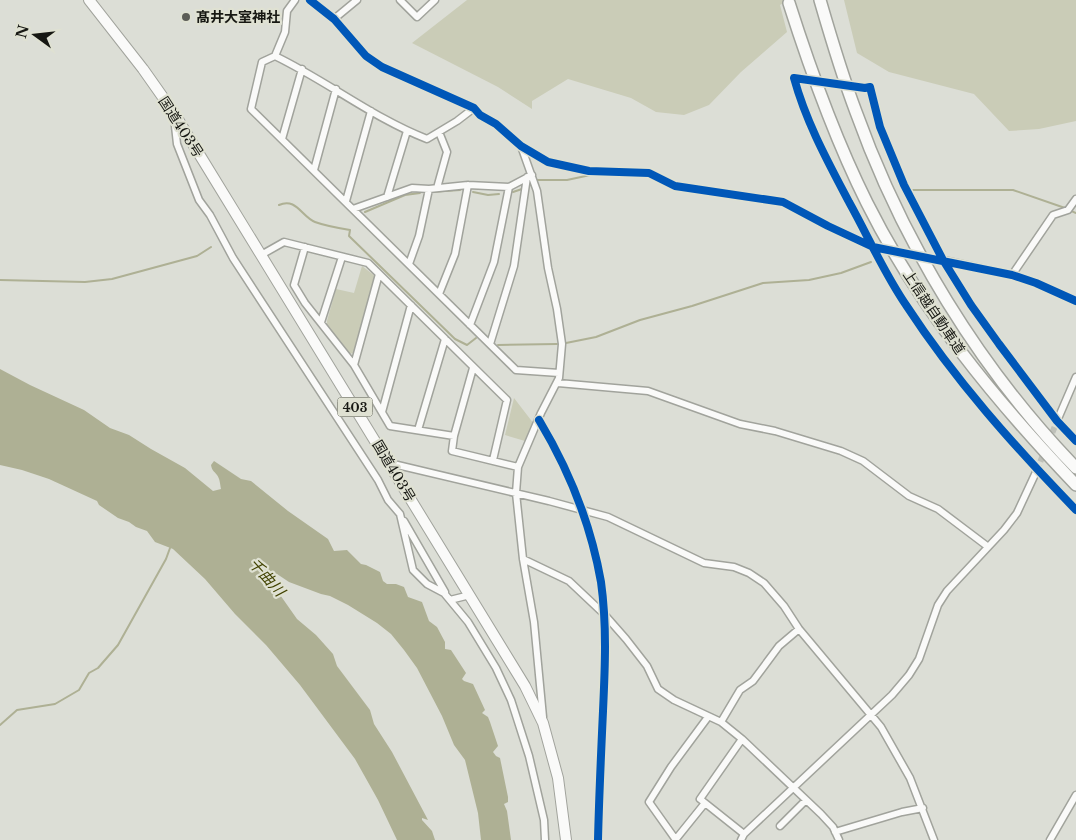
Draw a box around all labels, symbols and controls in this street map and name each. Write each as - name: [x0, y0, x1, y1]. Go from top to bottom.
- place label: 髙井大室神社: [196, 8, 280, 26]
- north arrow: [10, 10, 60, 60]
- marker: 髙井大室神社: [180, 11, 192, 23]
- text: N: [12, 23, 33, 40]
- street label: 国道403号: [155, 93, 207, 161]
- street label: 上信越自動車道: [899, 266, 969, 358]
- road number: 403: [338, 398, 372, 417]
- street label: 国道403号: [369, 437, 419, 505]
- water label: 千曲川: [245, 554, 290, 602]

